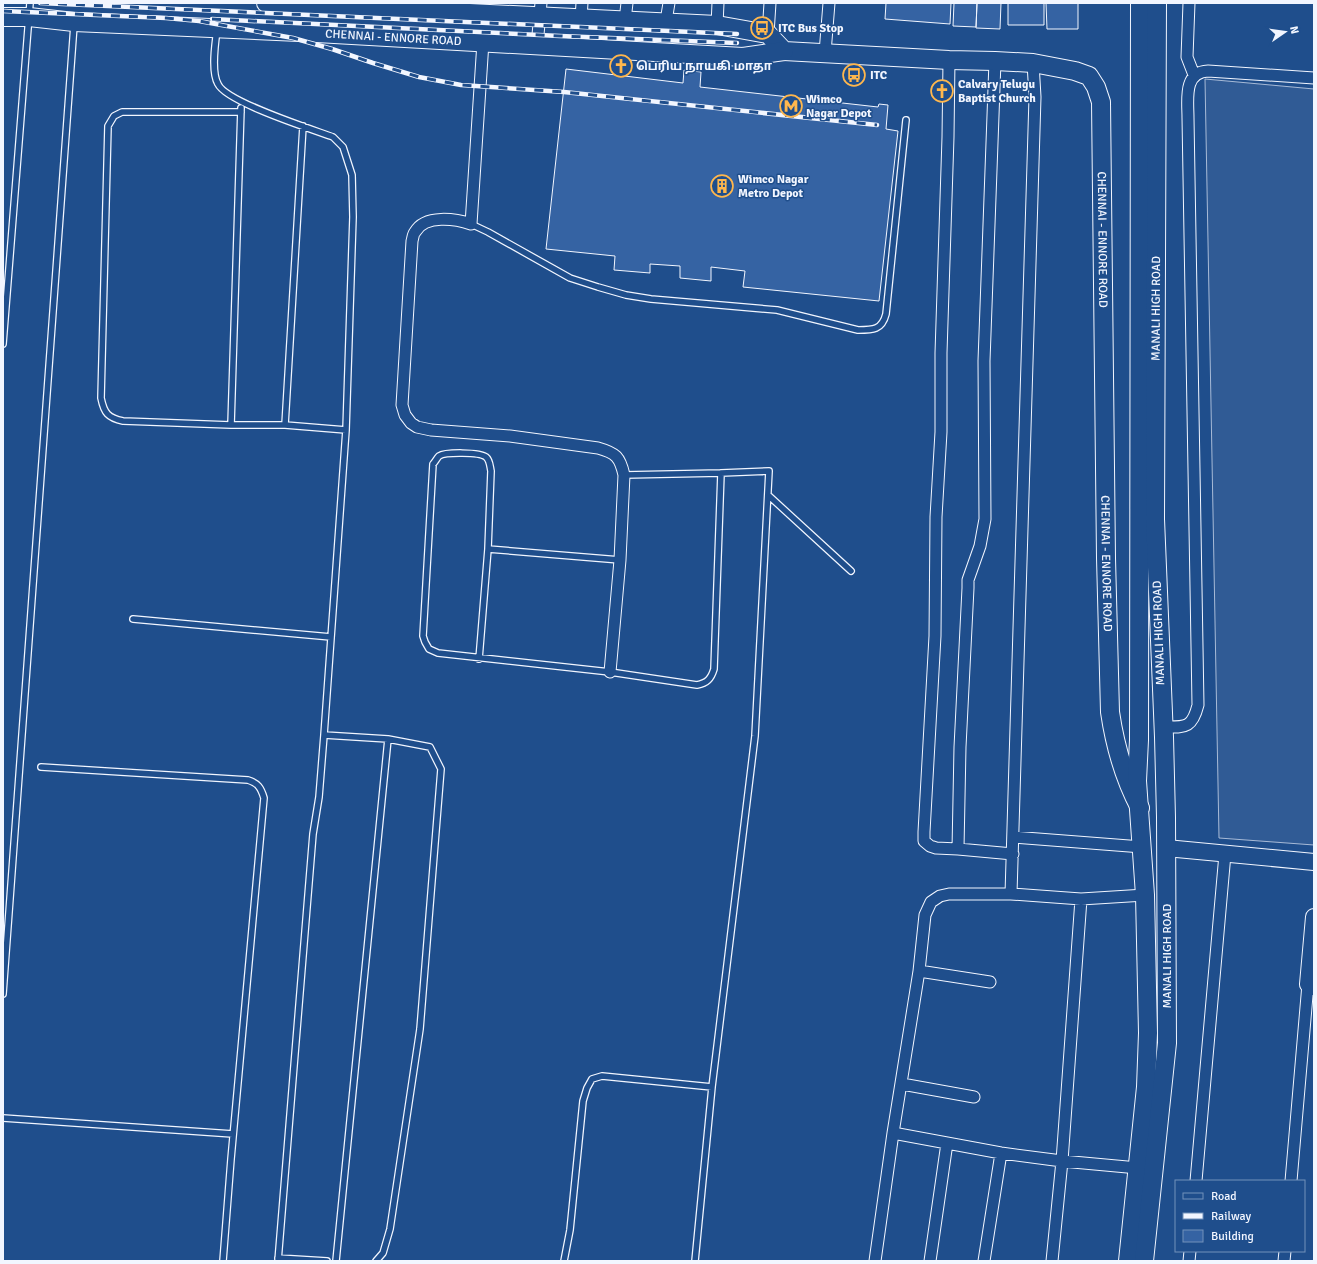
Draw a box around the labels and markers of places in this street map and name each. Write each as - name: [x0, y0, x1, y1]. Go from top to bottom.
- bus stop icon: ITC Bus Stop: [749, 15, 775, 41]
- place label: ITC Bus Stop: [778, 21, 844, 36]
- church icon: பெரிய நாயகி மாதா: [608, 53, 634, 79]
- place label: பெரிய நாயகி மாதா: [636, 59, 773, 74]
- bus stop icon: ITC: [841, 62, 867, 88]
- place label: ITC: [870, 68, 888, 83]
- place label: Calvary Telugu Baptist Church: [958, 77, 1036, 106]
- church icon: Calvary Telugu Baptist Church: [929, 78, 955, 104]
- place label: Wimco Nagar Depot: [806, 92, 872, 121]
- metro station icon: Wimco Nagar Depot: [778, 93, 804, 119]
- place label: Wimco Nagar Metro Depot: [738, 172, 809, 201]
- building icon: Wimco Nagar Metro Depot: [709, 173, 735, 199]

